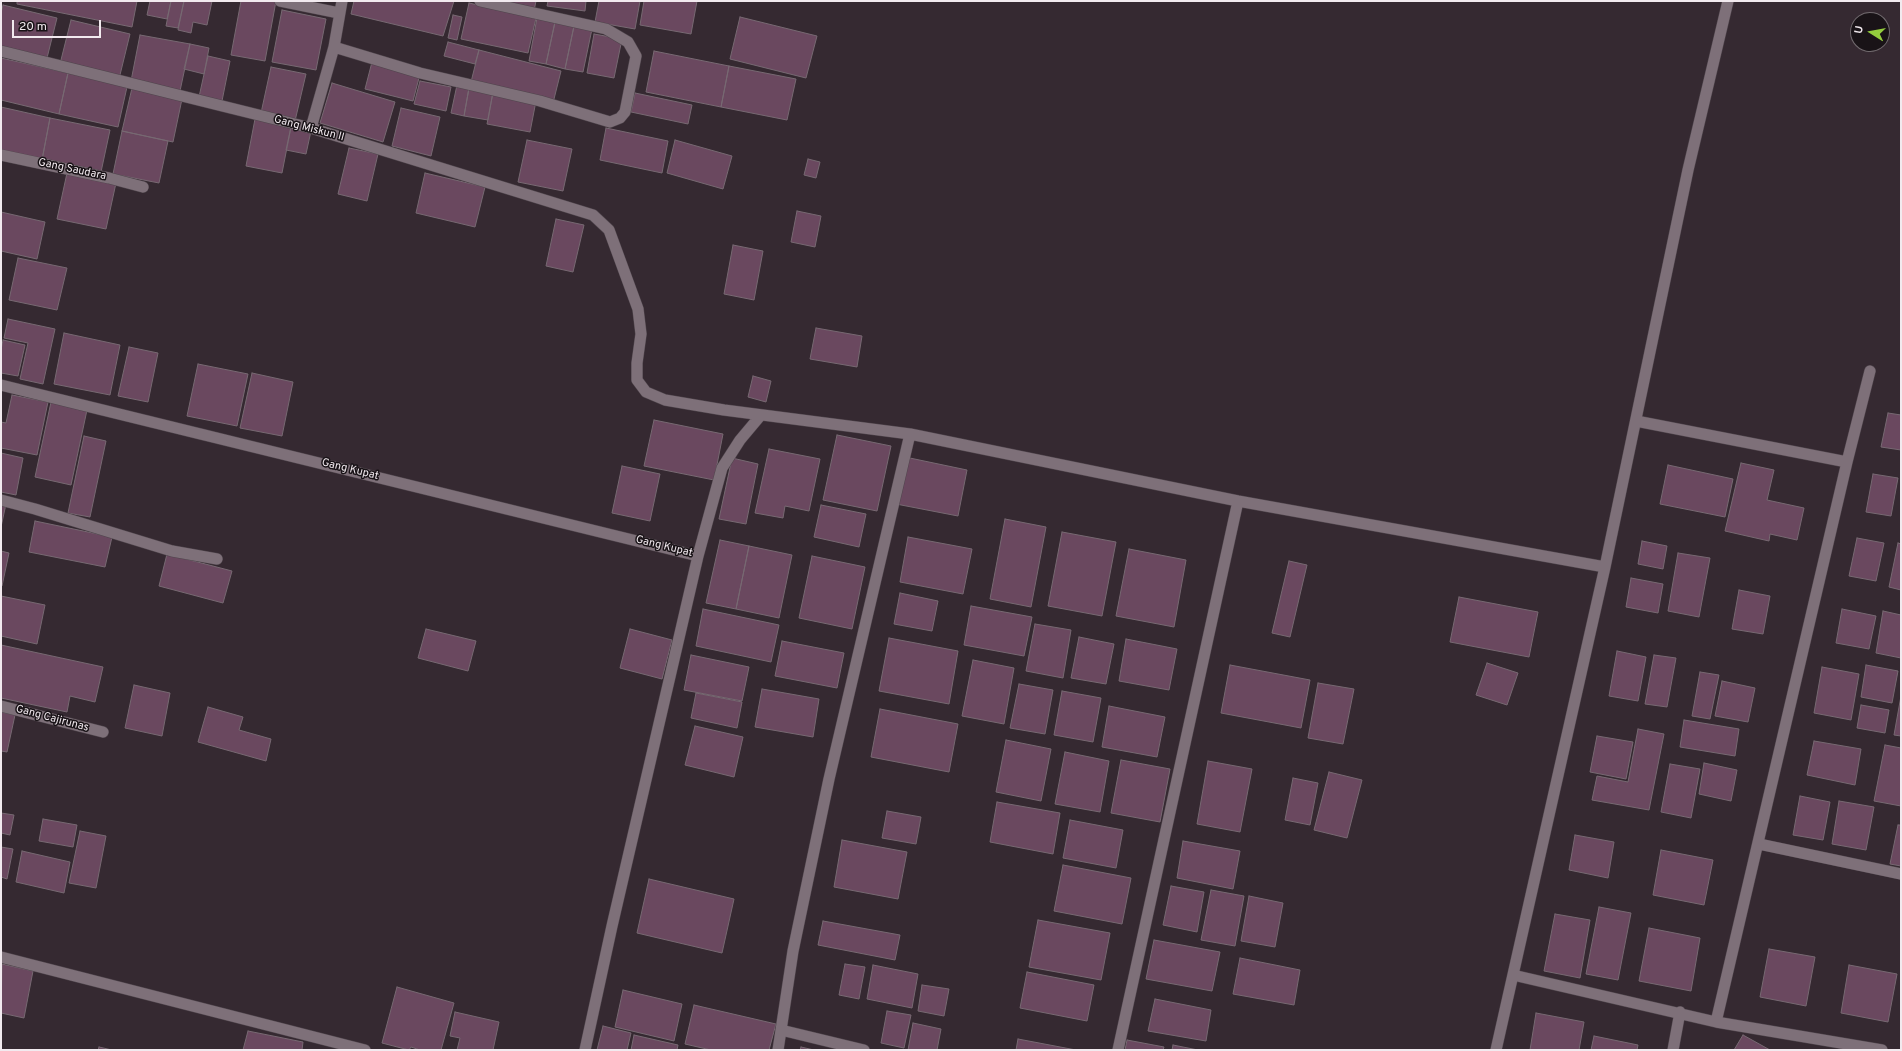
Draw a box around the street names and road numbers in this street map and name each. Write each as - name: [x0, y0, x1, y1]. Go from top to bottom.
- street label: Gang Miskun II: [272, 113, 346, 145]
- street label: Gang Saudara: [37, 156, 107, 184]
- street label: Gang Kupat: [320, 457, 380, 483]
- street label: Gang Kupat: [634, 534, 694, 560]
- street label: Gang Cajirunas: [14, 703, 90, 735]

